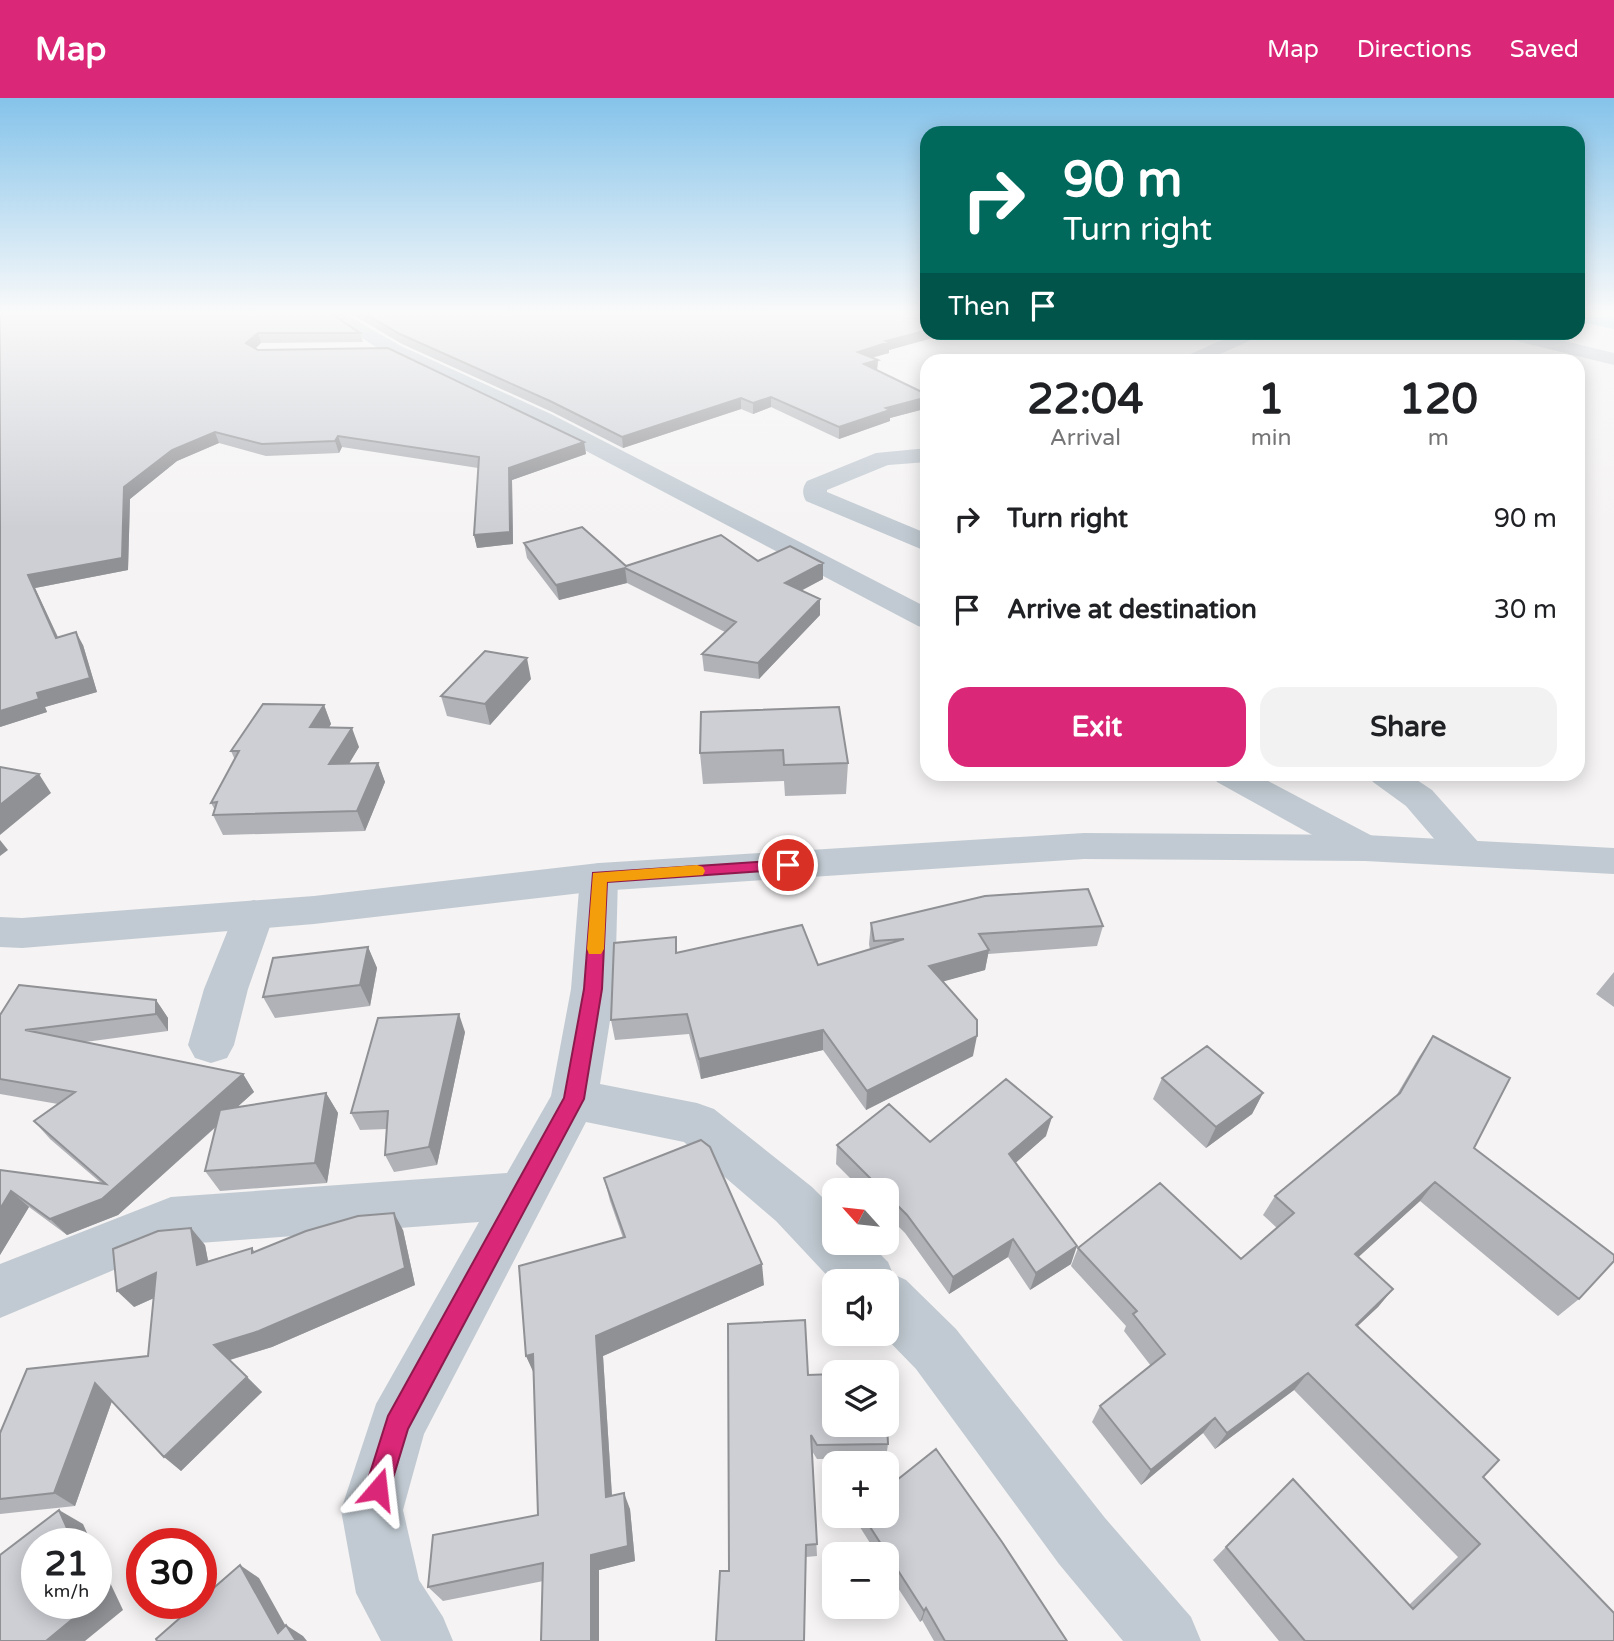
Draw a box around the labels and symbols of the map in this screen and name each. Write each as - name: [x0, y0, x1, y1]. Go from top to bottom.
- pin: [758, 835, 818, 895]
- north arrow: [822, 1178, 900, 1255]
- position arrow: [341, 1452, 415, 1526]
- speed limit sign: 30: [126, 1528, 217, 1619]

